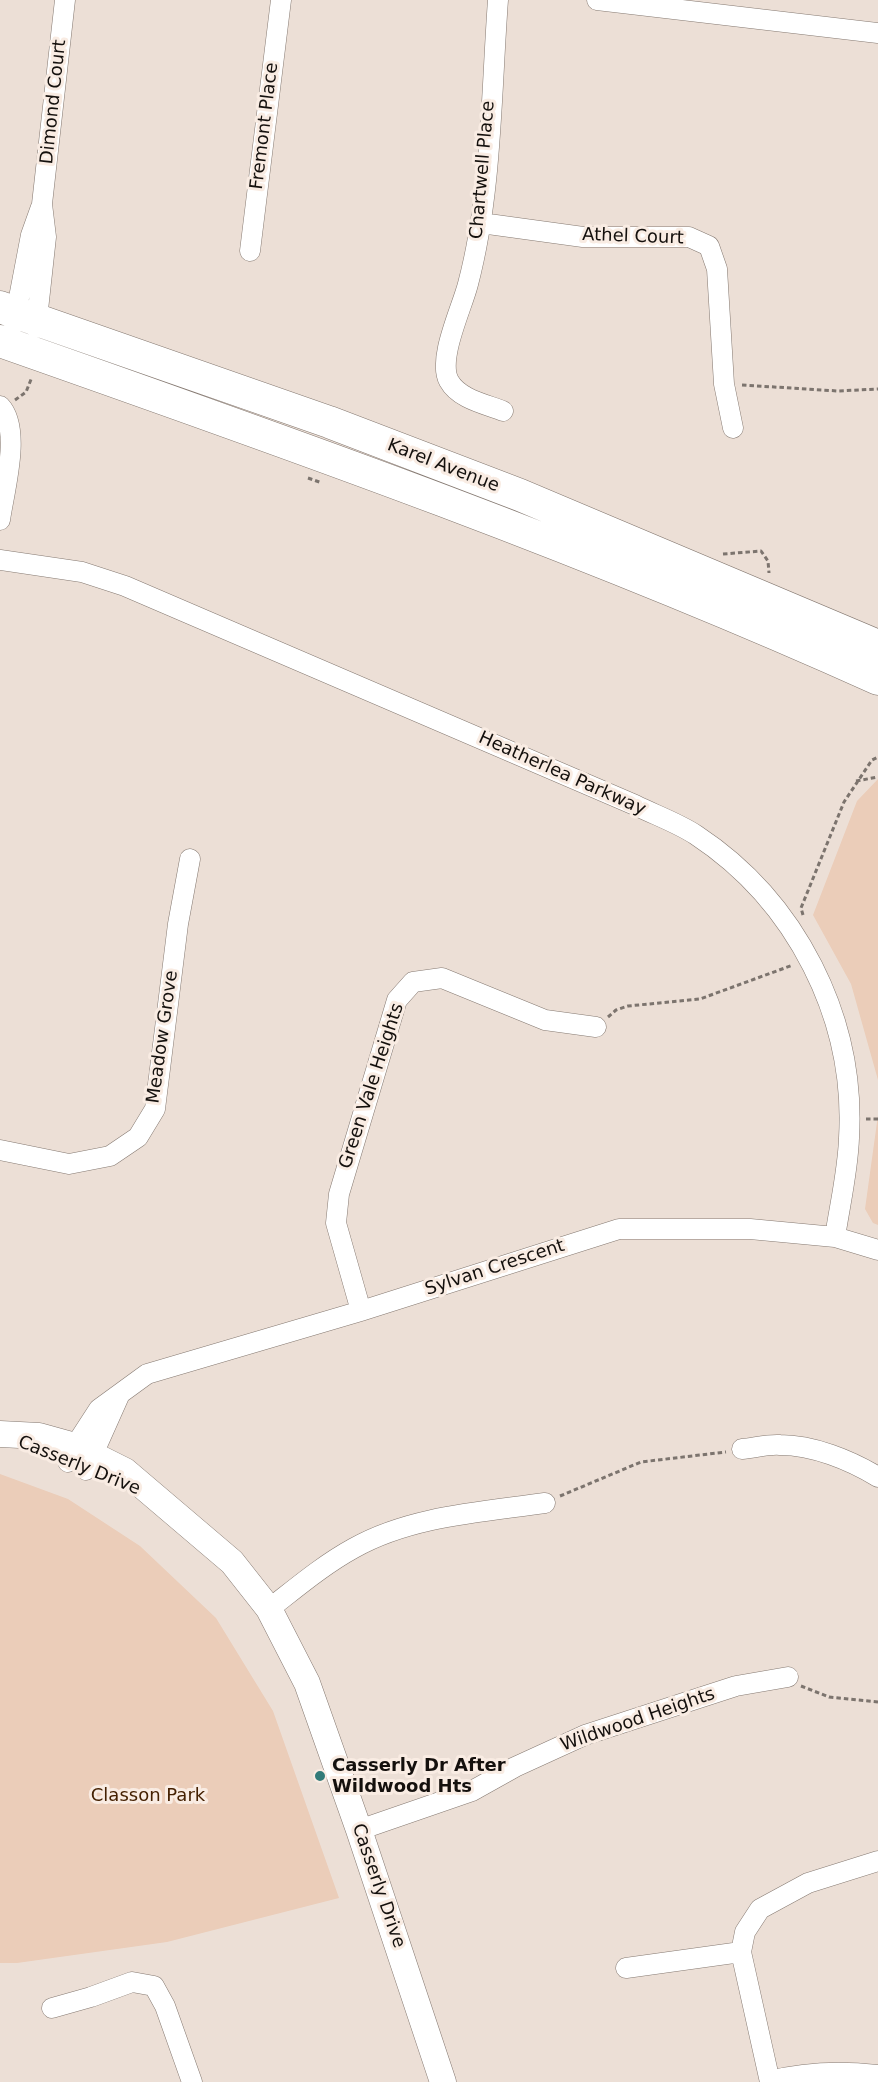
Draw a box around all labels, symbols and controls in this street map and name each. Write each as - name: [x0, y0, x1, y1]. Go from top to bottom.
- street label: Dimond Court: [37, 39, 71, 165]
- street label: Fremont Place: [246, 61, 284, 191]
- street label: Chartwell Place: [466, 100, 500, 240]
- street label: Athel Court: [582, 224, 684, 250]
- street label: Karel Avenue: [384, 435, 502, 497]
- street label: Heatherlea Parkway: [475, 727, 649, 821]
- street label: Meadow Grove: [143, 969, 183, 1105]
- street label: Green Vale Heights: [335, 1000, 409, 1172]
- street label: Sylvan Crescent: [423, 1235, 567, 1301]
- street label: Casserly Drive: [15, 1432, 143, 1500]
- street label: Wildwood Heights: [558, 1683, 718, 1757]
- place label: Casserly Dr After Wildwood Hts: [332, 1755, 506, 1798]
- marker: Casserly Dr After Wildwood Hts: [313, 1769, 327, 1783]
- park label: Classon Park: [91, 1785, 205, 1807]
- street label: Casserly Drive: [347, 1821, 409, 1951]

